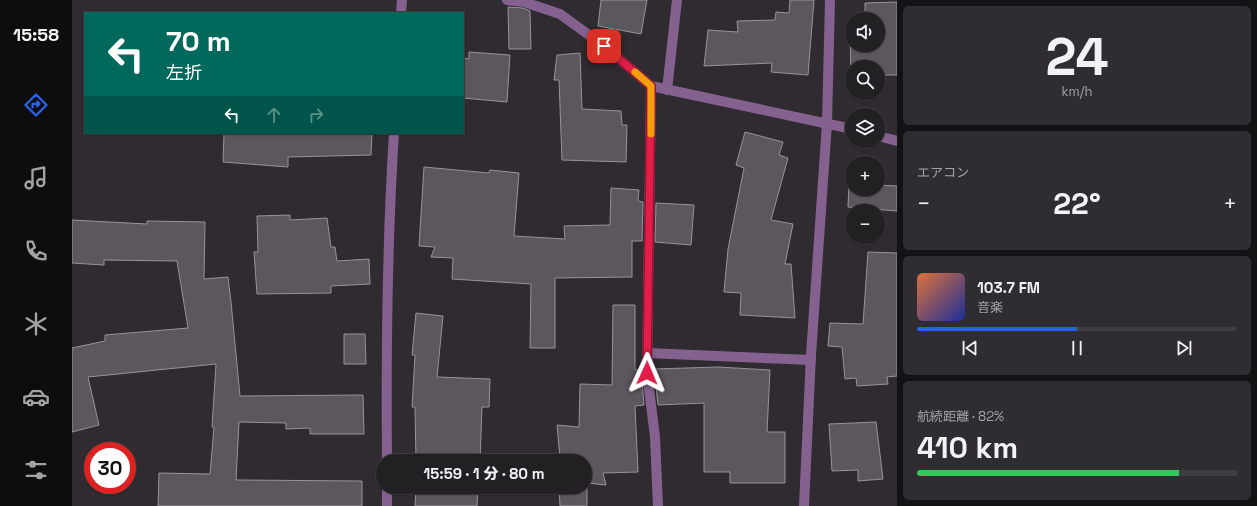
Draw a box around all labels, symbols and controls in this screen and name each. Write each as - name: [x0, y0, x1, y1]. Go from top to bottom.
- map controls: [845, 12, 885, 244]
- button: sound: [845, 12, 885, 52]
- text: 15:58: [13, 23, 59, 46]
- text: 70 m: [166, 23, 231, 59]
- text: 24: [1045, 24, 1109, 90]
- icon: left: [100, 28, 152, 80]
- pin: [587, 29, 621, 63]
- icon: arrive: [593, 35, 615, 57]
- button: search: [845, 60, 885, 100]
- text: 左折: [166, 61, 202, 84]
- text: km/h: [1062, 83, 1092, 100]
- icon: directions: [22, 91, 50, 119]
- icon: left: [221, 104, 243, 126]
- icon: ahead: [263, 104, 285, 126]
- icon: right: [305, 104, 327, 126]
- button: layers: [845, 108, 885, 148]
- button: +: [845, 156, 885, 196]
- icon: music: [22, 164, 50, 192]
- text: エアコン: [917, 164, 969, 181]
- text: 22°: [1053, 184, 1101, 223]
- text: −: [917, 189, 931, 217]
- text: +: [1223, 189, 1237, 217]
- button: −: [845, 204, 885, 244]
- icon: phone: [22, 237, 50, 265]
- text: 103.7 FM: [977, 278, 1040, 297]
- text: 音楽: [977, 299, 1003, 316]
- icon: climate: [22, 310, 50, 338]
- icon: previous: [959, 337, 981, 359]
- icon: pause: [1066, 337, 1088, 359]
- icon: next: [1173, 337, 1195, 359]
- position arrow: [626, 352, 668, 394]
- icon: car: [22, 383, 50, 411]
- text: 航続距離 · 82%: [917, 408, 1004, 425]
- text: 410 km: [917, 428, 1018, 467]
- speed limit sign: 30: [84, 442, 136, 494]
- icon: filters: [22, 456, 50, 484]
- text: 15:59 · 1 分 · 80 m: [423, 464, 545, 483]

